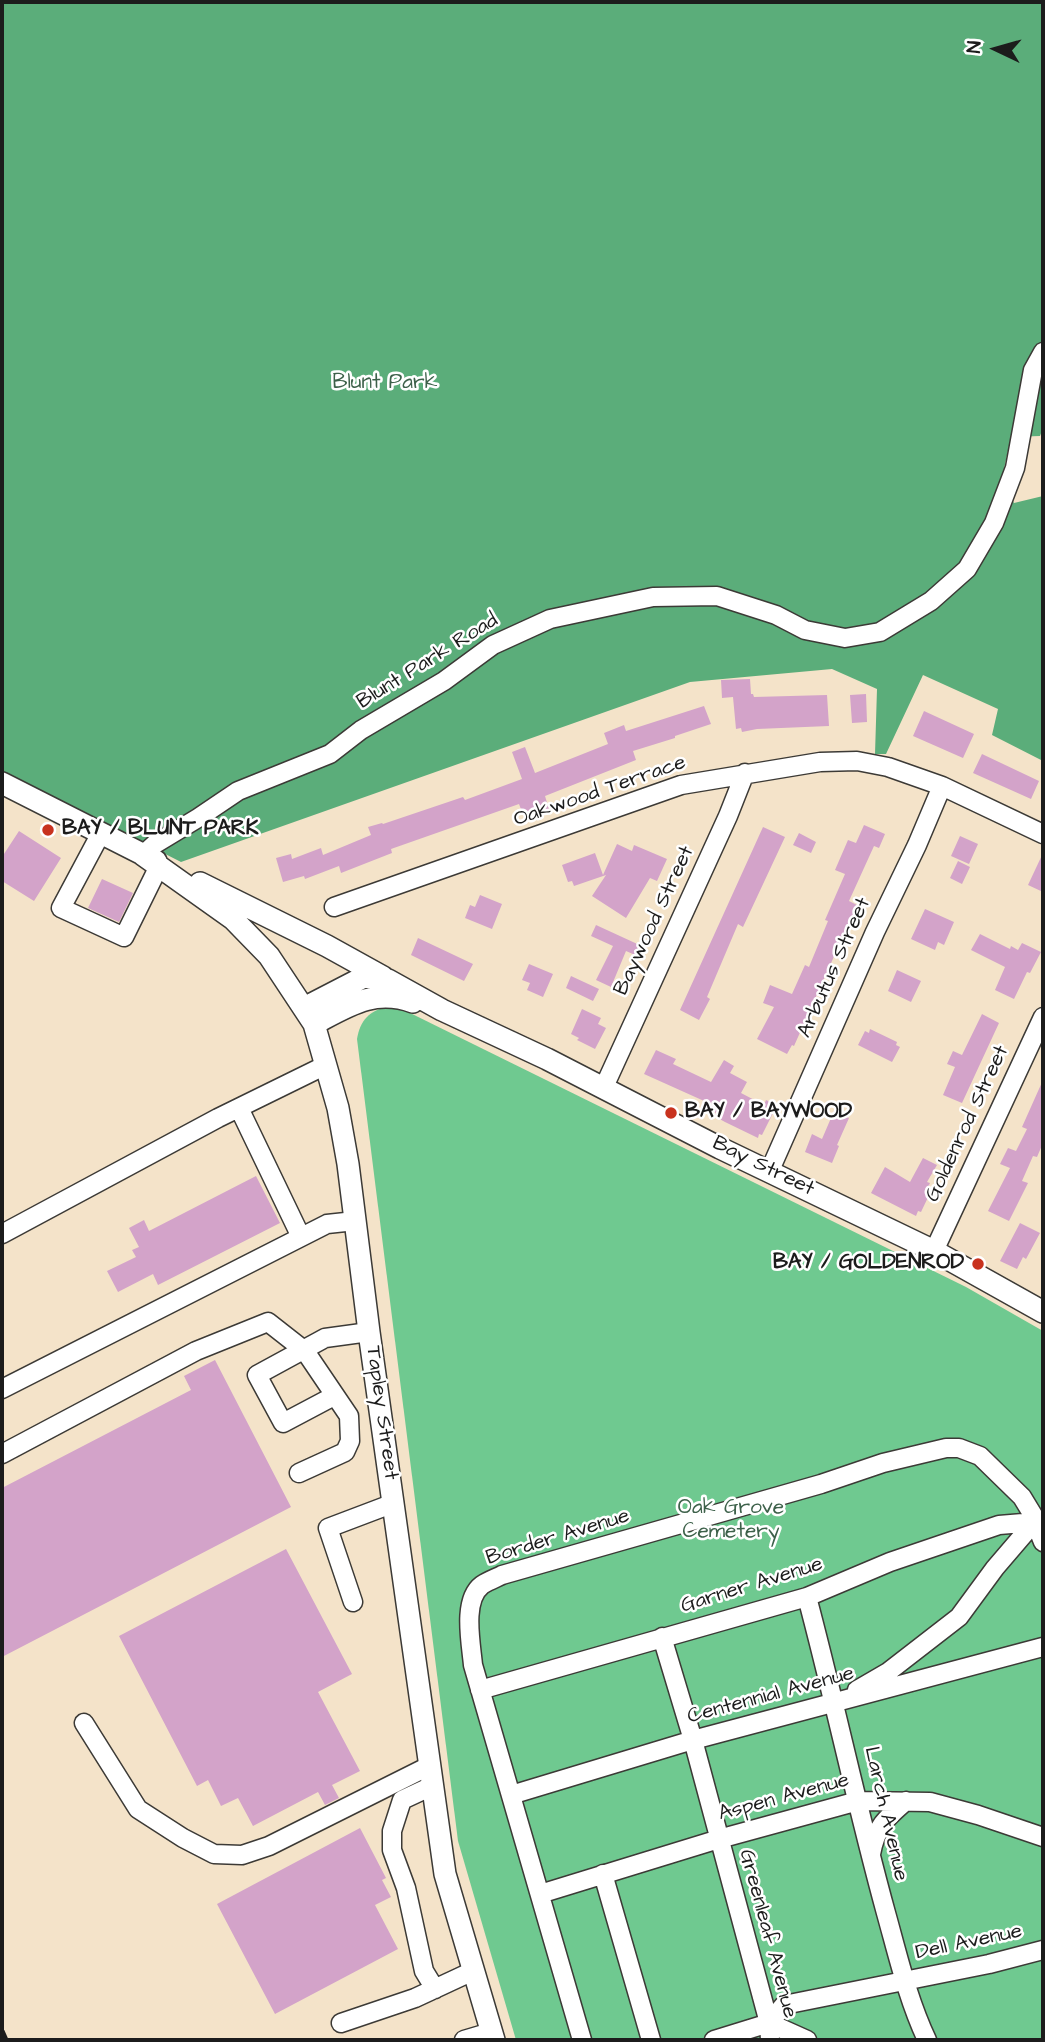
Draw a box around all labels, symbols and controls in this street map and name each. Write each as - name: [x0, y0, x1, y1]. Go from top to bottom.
- north arrow: [961, 14, 1031, 84]
- text: N: [961, 40, 989, 54]
- park label: Blunt Park: [333, 371, 437, 397]
- street label: Blunt Park Road: [353, 609, 503, 715]
- street label: Oakwood Terrace: [511, 751, 689, 833]
- place label: BAY / BLUNT PARK: [62, 817, 258, 843]
- marker: BAY / BLUNT PARK: [40, 822, 56, 838]
- street label: Baywood Street: [609, 842, 701, 1000]
- street label: Arbutus Street: [793, 894, 877, 1042]
- street label: Goldenrod Street: [921, 1042, 1015, 1206]
- place label: BAY / BAYWOOD: [685, 1100, 852, 1126]
- marker: BAY / BAYWOOD: [663, 1105, 679, 1121]
- street label: Bay Street: [708, 1131, 818, 1203]
- place label: BAY / GOLDENROD: [773, 1251, 964, 1277]
- marker: BAY / GOLDENROD: [970, 1256, 986, 1272]
- street label: Tapley Street: [359, 1344, 403, 1482]
- park label: Oak Grove Cemetery: [678, 1496, 784, 1546]
- street label: Border Avenue: [483, 1504, 633, 1572]
- street label: Garner Avenue: [678, 1552, 826, 1620]
- street label: Centennial Avenue: [685, 1662, 857, 1730]
- street label: Larch Avenue: [857, 1744, 913, 1884]
- street label: Aspen Avenue: [716, 1768, 852, 1828]
- street label: Greenleaf Avenue: [732, 1847, 802, 2021]
- street label: Dell Avenue: [913, 1919, 1025, 1967]

